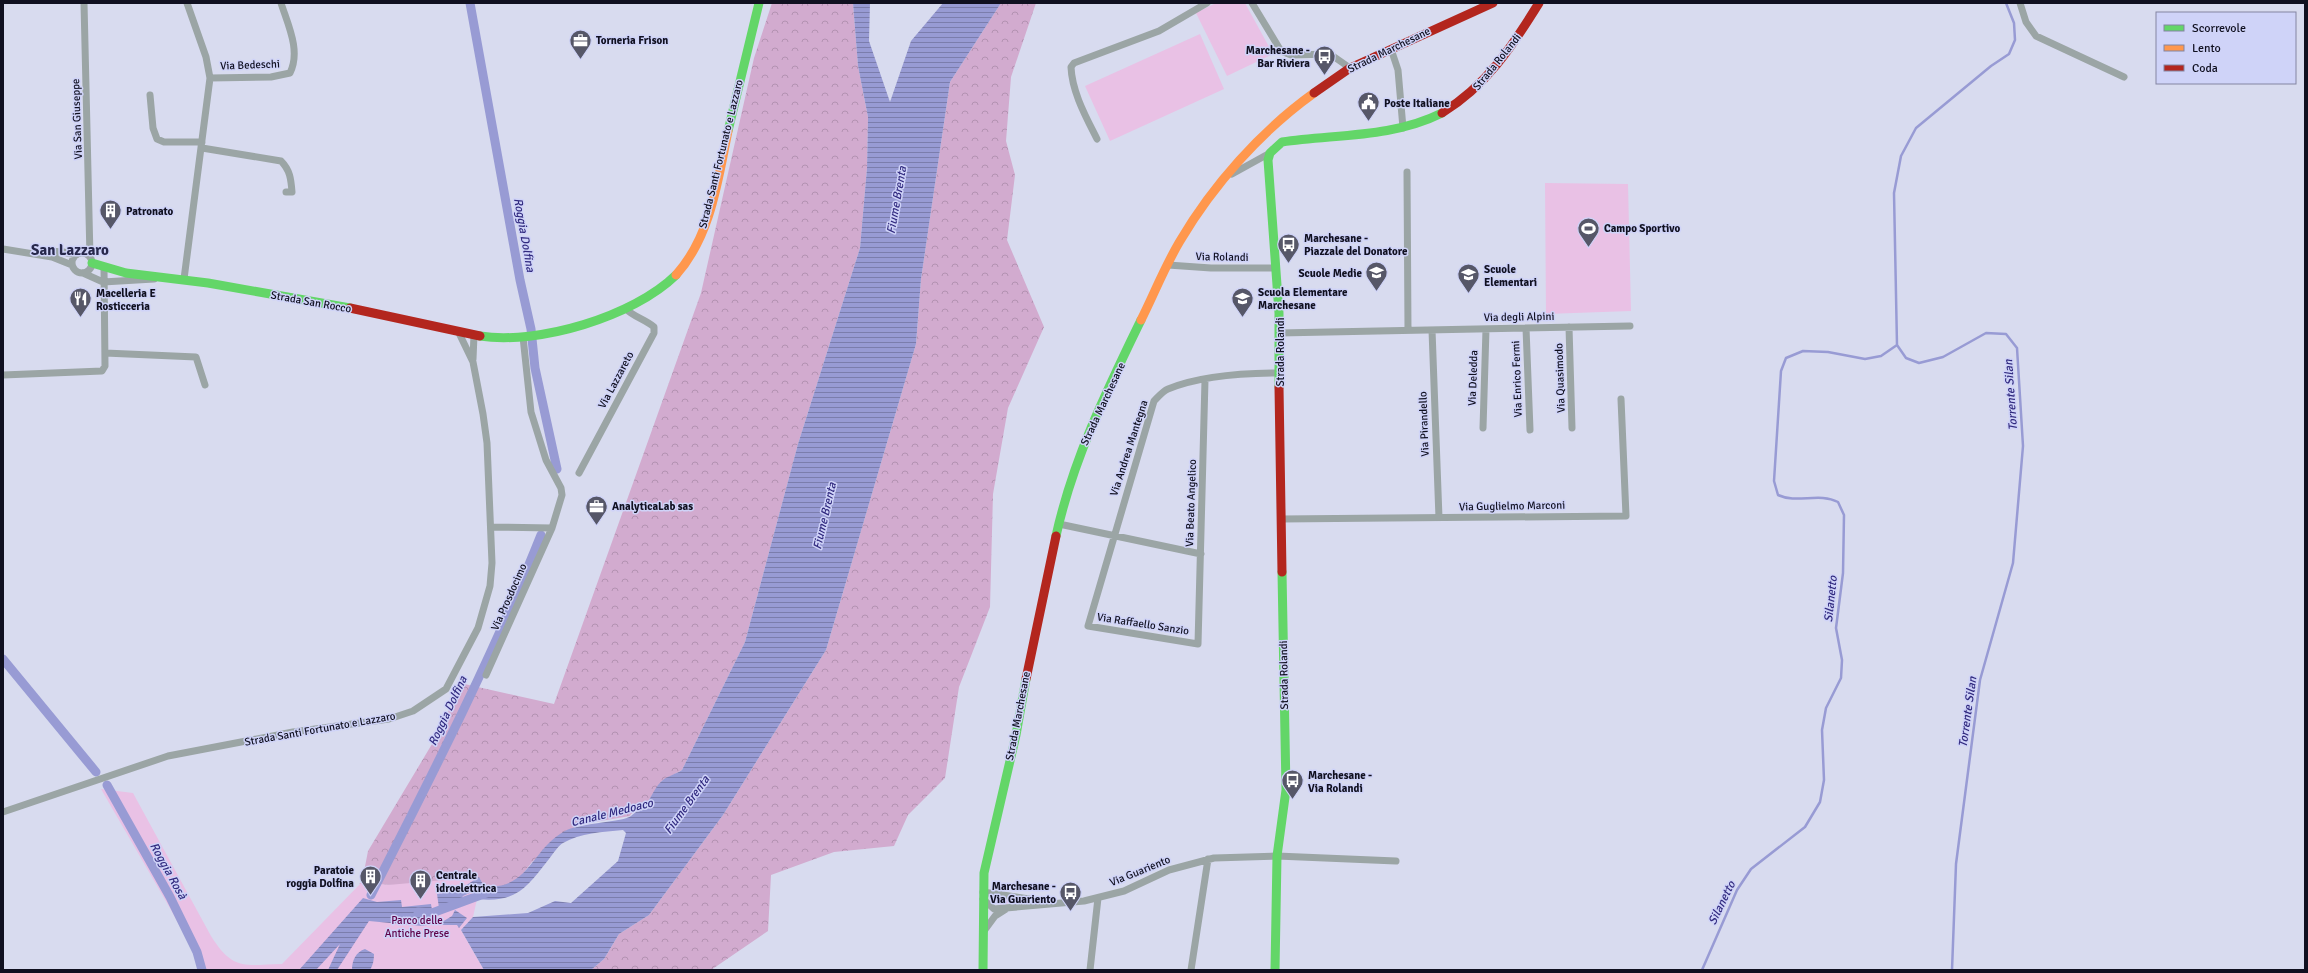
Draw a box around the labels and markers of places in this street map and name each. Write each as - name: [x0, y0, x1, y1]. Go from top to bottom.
- office icon: Torneria Frison: [568, 27, 594, 60]
- place label: Torneria Frison: [596, 34, 668, 47]
- bus stop icon: Marchesane - Bar Riviera: [1312, 43, 1338, 76]
- place label: Marchesane - Bar Riviera: [1246, 44, 1310, 70]
- public building icon: Poste Italiane: [1356, 90, 1382, 123]
- place label: Poste Italiane: [1384, 97, 1450, 110]
- building icon: Patronato: [98, 198, 124, 231]
- place label: Patronato: [126, 205, 173, 218]
- sports icon: Campo Sportivo: [1575, 215, 1601, 248]
- place label: Campo Sportivo: [1604, 222, 1680, 235]
- bus stop icon: Marchesane - Piazzale del Donatore: [1275, 231, 1301, 264]
- place label: Marchesane - Piazzale del Donatore: [1304, 232, 1408, 258]
- school or university icon: Scuole Medie: [1364, 260, 1390, 293]
- school or university icon: Scuole Elementari: [1456, 262, 1482, 295]
- place label: Scuole Elementari: [1484, 263, 1537, 289]
- place label: Scuole Medie: [1298, 267, 1363, 280]
- school or university icon: Scuola Elementare Marchesane: [1230, 285, 1256, 318]
- restaurant icon: Macelleria E Rosticceria: [67, 286, 93, 319]
- place label: Scuola Elementare Marchesane: [1258, 286, 1348, 312]
- place label: Macelleria E Rosticceria: [96, 287, 156, 313]
- office icon: AnalyticaLab sas: [583, 493, 609, 526]
- place label: AnalyticaLab sas: [612, 500, 693, 513]
- bus stop icon: Marchesane - Via Rolandi: [1279, 768, 1305, 801]
- place label: Marchesane - Via Rolandi: [1308, 769, 1372, 795]
- building icon: Paratoie roggia Dolfina: [357, 863, 383, 896]
- place label: Paratoie roggia Dolfina: [286, 864, 355, 890]
- building icon: Centrale idroelettrica: [408, 868, 434, 901]
- place label: Centrale idroelettrica: [436, 869, 497, 895]
- bus stop icon: Marchesane - Via Guariento: [1058, 879, 1084, 912]
- place label: Marchesane - Via Guariento: [990, 880, 1056, 906]

